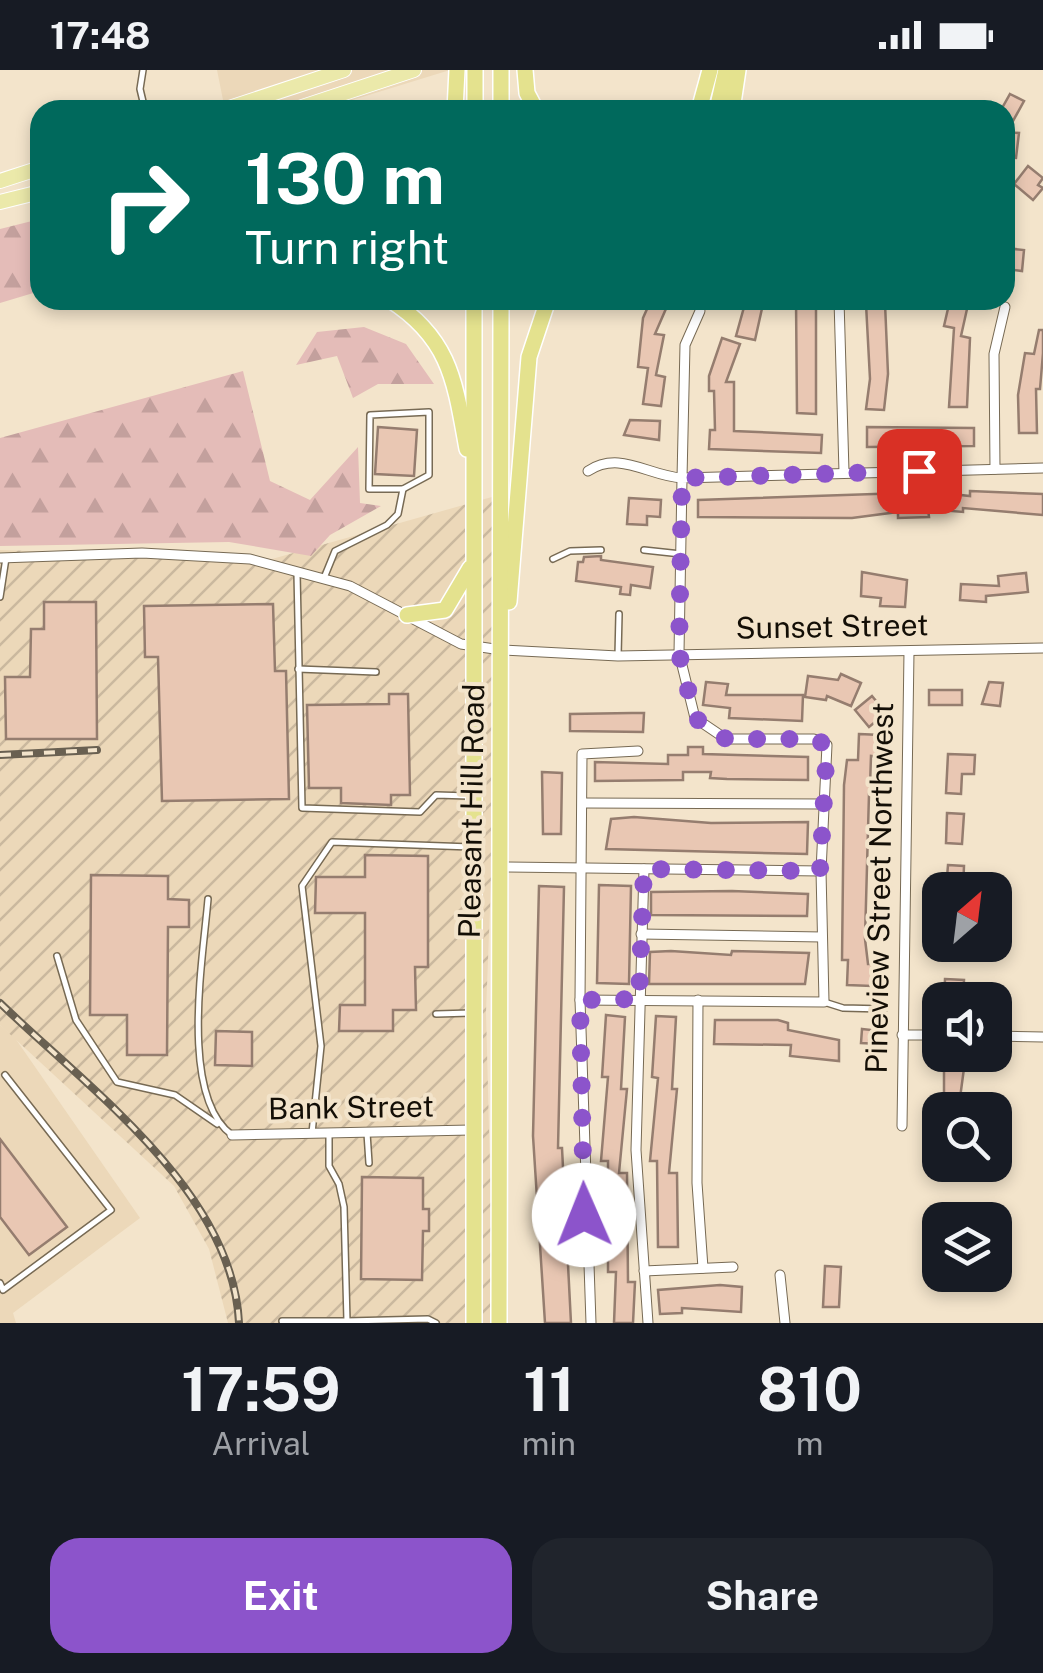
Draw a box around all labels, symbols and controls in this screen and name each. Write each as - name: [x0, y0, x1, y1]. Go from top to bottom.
- text: 17:48: [50, 13, 151, 58]
- text: 130 m: [245, 137, 445, 220]
- icon: right: [80, 140, 210, 270]
- text: Turn right: [245, 221, 449, 274]
- pin: [877, 429, 962, 514]
- icon: arrive: [892, 444, 947, 499]
- street label: Sunset Street: [735, 606, 929, 646]
- street label: Pleasant Hill Road: [451, 683, 491, 939]
- street label: Pineview Street Northwest: [858, 702, 900, 1074]
- north arrow: [922, 872, 1012, 962]
- map controls: [922, 872, 1012, 1292]
- button: sound: [922, 982, 1012, 1072]
- street label: Bank Street: [268, 1088, 434, 1126]
- button: search: [922, 1092, 1012, 1182]
- position arrow: [532, 1163, 636, 1267]
- button: layers: [922, 1202, 1012, 1292]
- text: 17:59: [181, 1354, 341, 1425]
- text: 11: [523, 1354, 575, 1425]
- text: 810: [757, 1354, 862, 1425]
- text: Arrival: [211, 1425, 310, 1462]
- text: min: [522, 1425, 576, 1462]
- text: m: [796, 1425, 823, 1462]
- button: Exit: [50, 1538, 512, 1653]
- button: Share: [532, 1538, 993, 1653]

